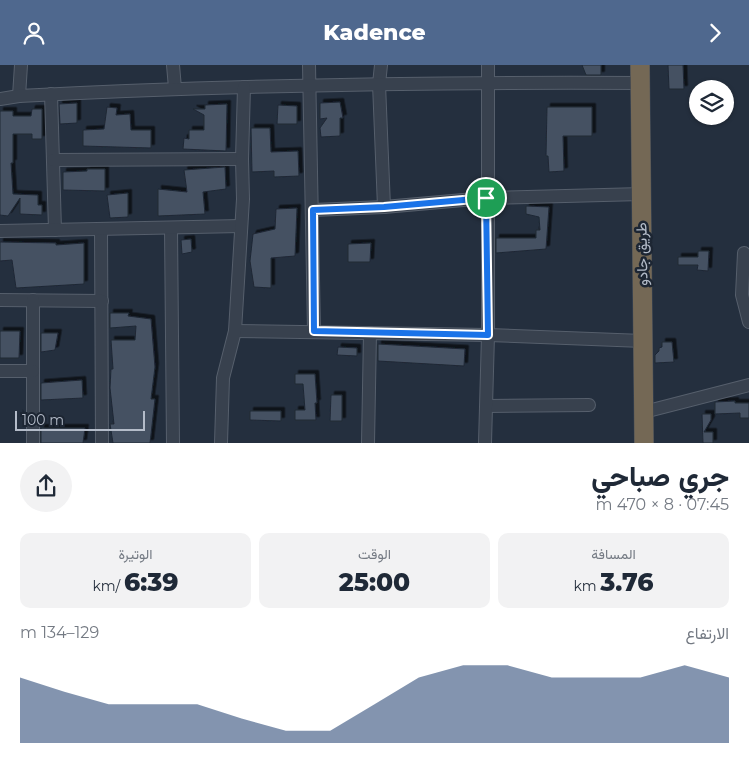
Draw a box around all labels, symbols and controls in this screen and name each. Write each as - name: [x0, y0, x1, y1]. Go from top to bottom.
- icon: person: [20, 19, 48, 47]
- text: Kadence: [323, 19, 426, 46]
- icon: forward: [701, 19, 729, 47]
- map controls: [689, 80, 734, 125]
- button: layers: [689, 80, 734, 125]
- pin: [465, 177, 507, 219]
- icon: arrive: [472, 184, 500, 212]
- street label: طريق جادو: [631, 222, 653, 286]
- scale bar: [15, 408, 145, 431]
- text: 100 m: [22, 411, 64, 429]
- text: جري صباحي: [591, 459, 729, 493]
- button: share: [20, 460, 72, 512]
- text: 07:45 · 8 × 470 m: [596, 495, 729, 514]
- text: الوتيرة: [118, 545, 153, 563]
- text: الوقت: [358, 545, 391, 563]
- text: المسافة: [591, 545, 636, 563]
- text: 6:39: [124, 567, 179, 597]
- text: 25:00: [339, 567, 410, 597]
- text: 3.76: [600, 567, 654, 597]
- text: /km: [92, 577, 124, 595]
- text: km: [573, 577, 600, 595]
- text: 129–134 m: [20, 623, 99, 642]
- text: الارتفاع: [686, 624, 729, 643]

